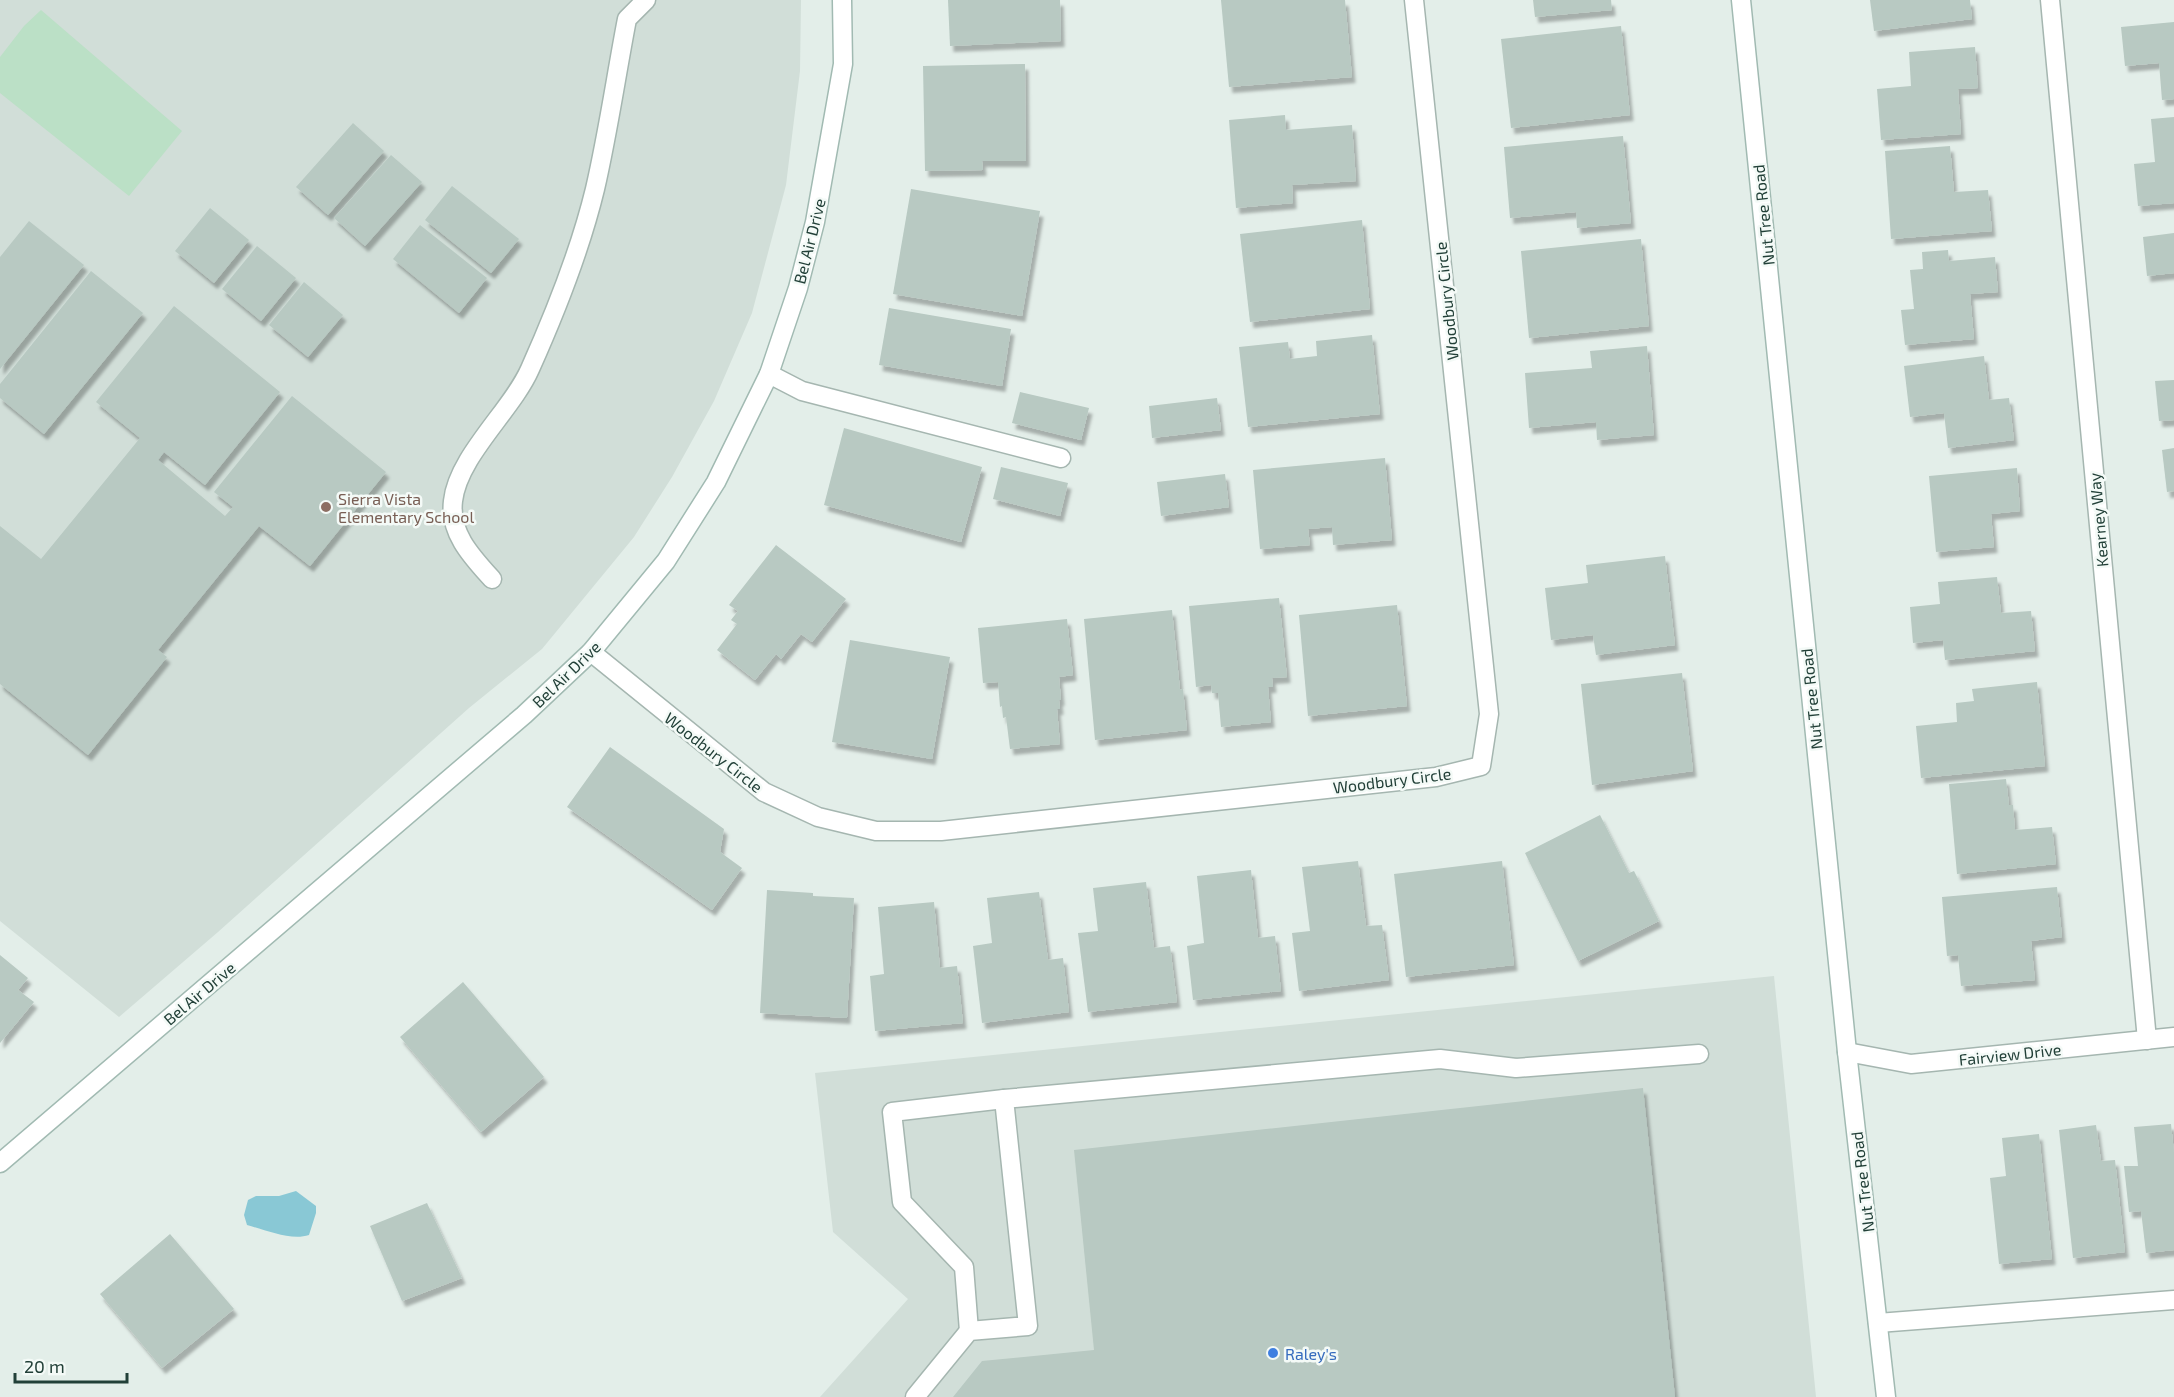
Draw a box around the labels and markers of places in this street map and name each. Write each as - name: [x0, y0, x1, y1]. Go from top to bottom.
- place label: Sierra Vista Elementary School: [338, 489, 474, 526]
- marker: Sierra Vista Elementary School: [319, 500, 333, 514]
- place label: Raley's: [1285, 1344, 1337, 1363]
- marker: Raley's: [1266, 1346, 1280, 1360]

